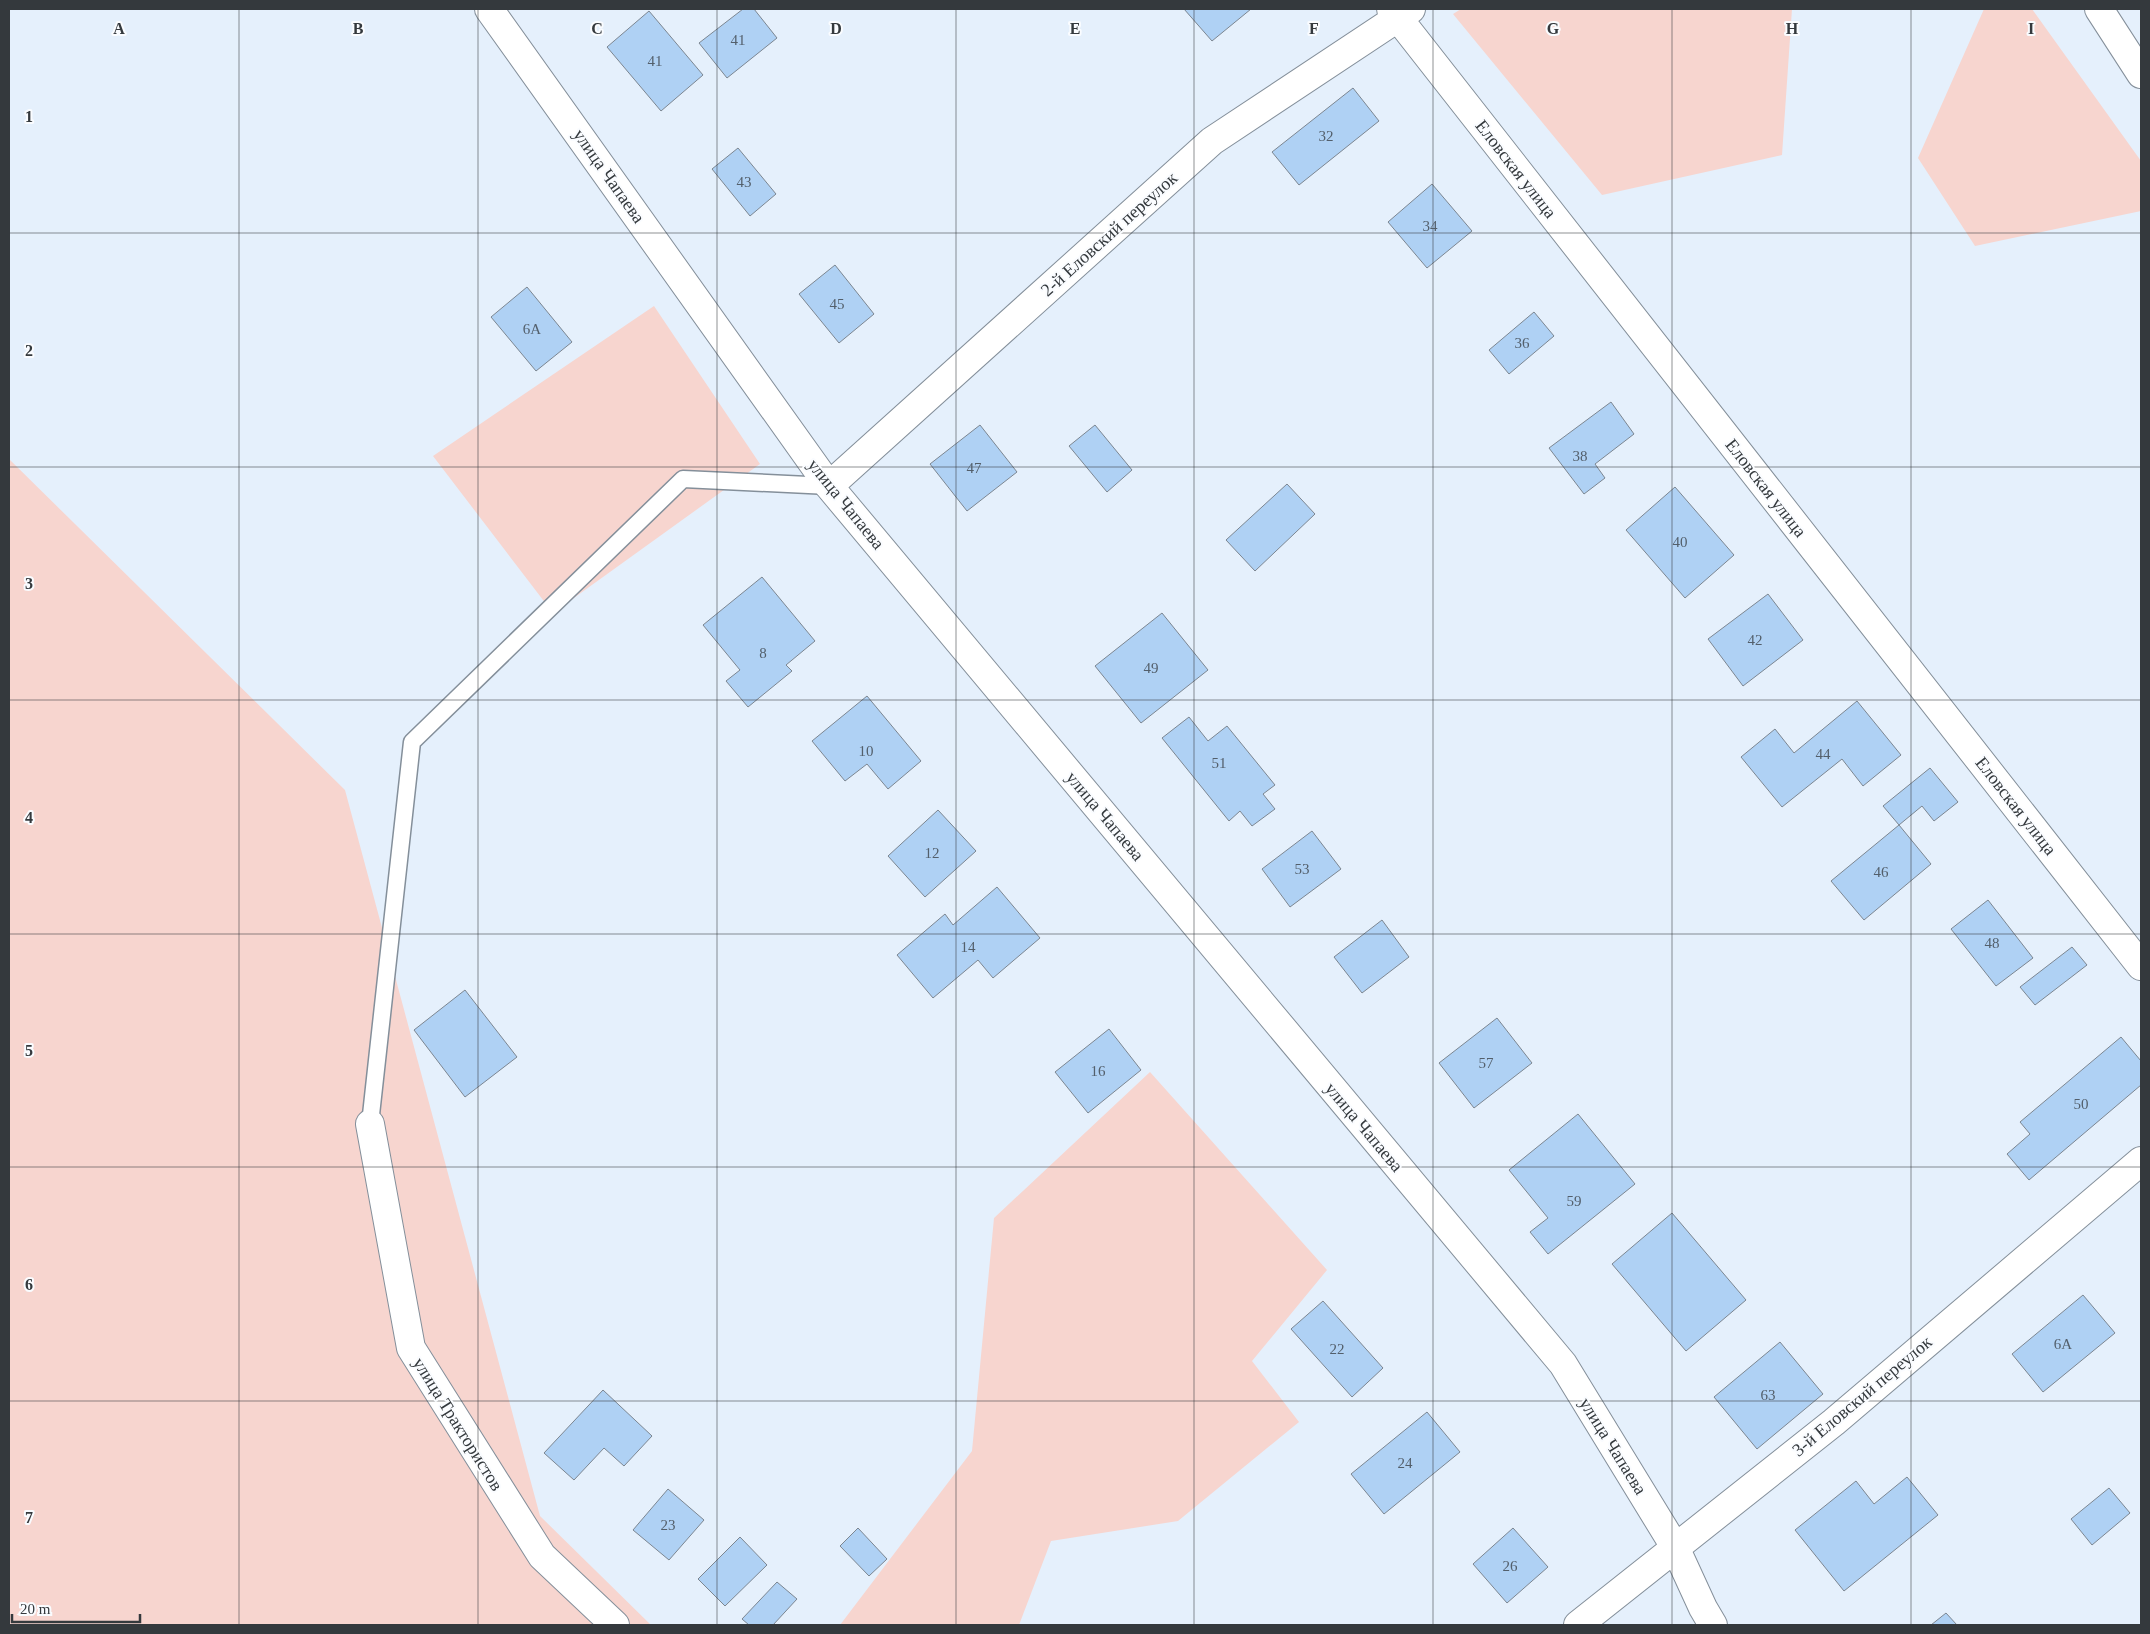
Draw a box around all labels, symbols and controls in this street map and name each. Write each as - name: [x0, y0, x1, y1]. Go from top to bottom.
- text: A: [113, 20, 125, 37]
- text: B: [353, 20, 364, 37]
- text: C: [591, 20, 603, 37]
- text: D: [830, 20, 842, 37]
- text: E: [1070, 20, 1080, 37]
- text: F: [1309, 20, 1319, 37]
- text: G: [1547, 20, 1560, 37]
- text: H: [1786, 20, 1799, 37]
- text: I: [2028, 20, 2034, 37]
- house number: 41: [731, 32, 746, 48]
- house number: 41: [648, 53, 663, 69]
- text: 1: [25, 108, 33, 125]
- street label: Еловская улица: [1471, 116, 1561, 222]
- street label: улица Чапаева: [569, 125, 649, 227]
- house number: 32: [1319, 128, 1334, 144]
- street label: 2-й Еловский переулок: [1037, 167, 1181, 300]
- house number: 43: [737, 174, 752, 190]
- house number: 34: [1423, 218, 1438, 234]
- house number: 45: [830, 296, 845, 312]
- house number: 6А: [523, 321, 541, 337]
- house number: 36: [1515, 335, 1530, 351]
- text: 2: [25, 342, 33, 359]
- street label: Еловская улица: [1721, 435, 1811, 541]
- house number: 38: [1573, 448, 1588, 464]
- street label: улица Чапаева: [804, 455, 888, 553]
- house number: 47: [967, 460, 982, 476]
- house number: 40: [1673, 534, 1688, 550]
- text: 3: [25, 575, 33, 592]
- house number: 42: [1748, 632, 1763, 648]
- house number: 8: [759, 645, 767, 661]
- house number: 49: [1144, 660, 1159, 676]
- house number: 10: [859, 743, 874, 759]
- house number: 44: [1816, 746, 1831, 762]
- street label: Еловская улица: [1971, 753, 2061, 859]
- house number: 51: [1212, 755, 1227, 771]
- street label: улица Чапаева: [1062, 767, 1148, 865]
- text: 4: [25, 809, 33, 826]
- house number: 12: [925, 845, 940, 861]
- house number: 53: [1295, 861, 1310, 877]
- house number: 46: [1874, 864, 1889, 880]
- house number: 48: [1985, 935, 2000, 951]
- house number: 14: [961, 939, 976, 955]
- text: 5: [25, 1042, 33, 1059]
- house number: 57: [1479, 1055, 1494, 1071]
- house number: 16: [1091, 1063, 1106, 1079]
- street label: улица Чапаева: [1321, 1078, 1407, 1176]
- house number: 50: [2074, 1096, 2089, 1112]
- house number: 59: [1567, 1193, 1582, 1209]
- text: 6: [25, 1276, 33, 1293]
- street label: 3-й Еловский переулок: [1788, 1332, 1936, 1460]
- house number: 6А: [2054, 1336, 2072, 1352]
- house number: 22: [1330, 1341, 1345, 1357]
- street label: улица Трактористов: [409, 1354, 507, 1494]
- house number: 63: [1761, 1387, 1776, 1403]
- street label: улица Чапаева: [1575, 1394, 1651, 1498]
- house number: 24: [1398, 1455, 1413, 1471]
- text: 7: [25, 1509, 33, 1526]
- house number: 23: [661, 1517, 676, 1533]
- house number: 26: [1503, 1558, 1518, 1574]
- scale bar: [12, 1592, 140, 1624]
- text: 20 m: [20, 1601, 51, 1617]

